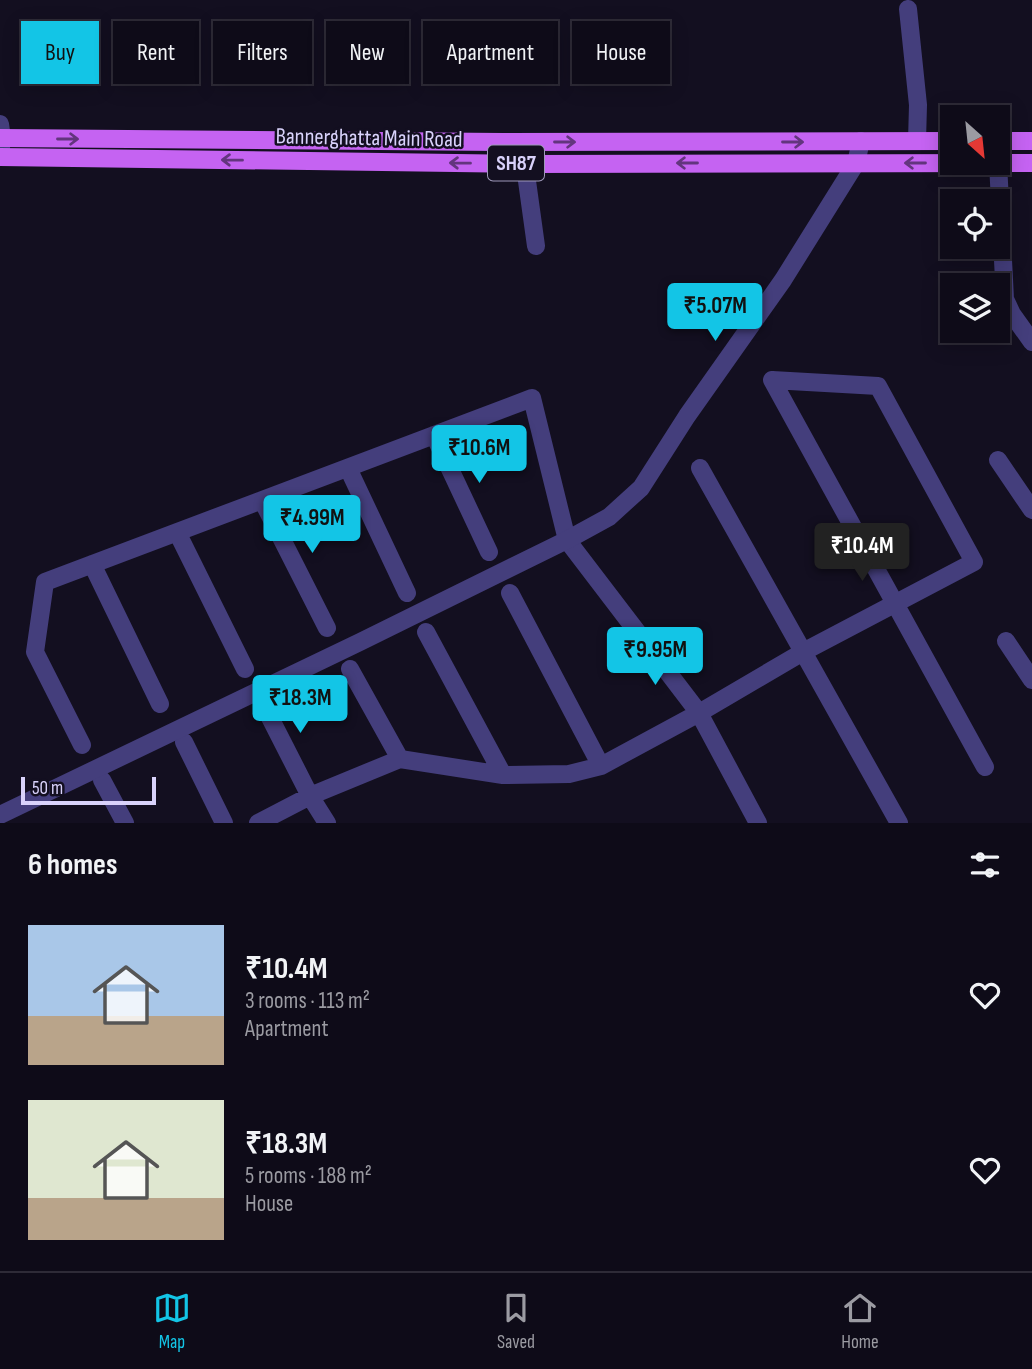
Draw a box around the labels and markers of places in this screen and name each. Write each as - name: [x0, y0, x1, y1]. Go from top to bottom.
- pin: ₹5.07M: [658, 284, 772, 343]
- pin: ₹10.6M: [422, 426, 536, 485]
- pin: ₹4.99M: [255, 496, 369, 555]
- pin: ₹10.4M: [805, 524, 919, 583]
- pin: ₹9.95M: [598, 628, 712, 687]
- pin: ₹18.3M: [243, 676, 357, 735]

